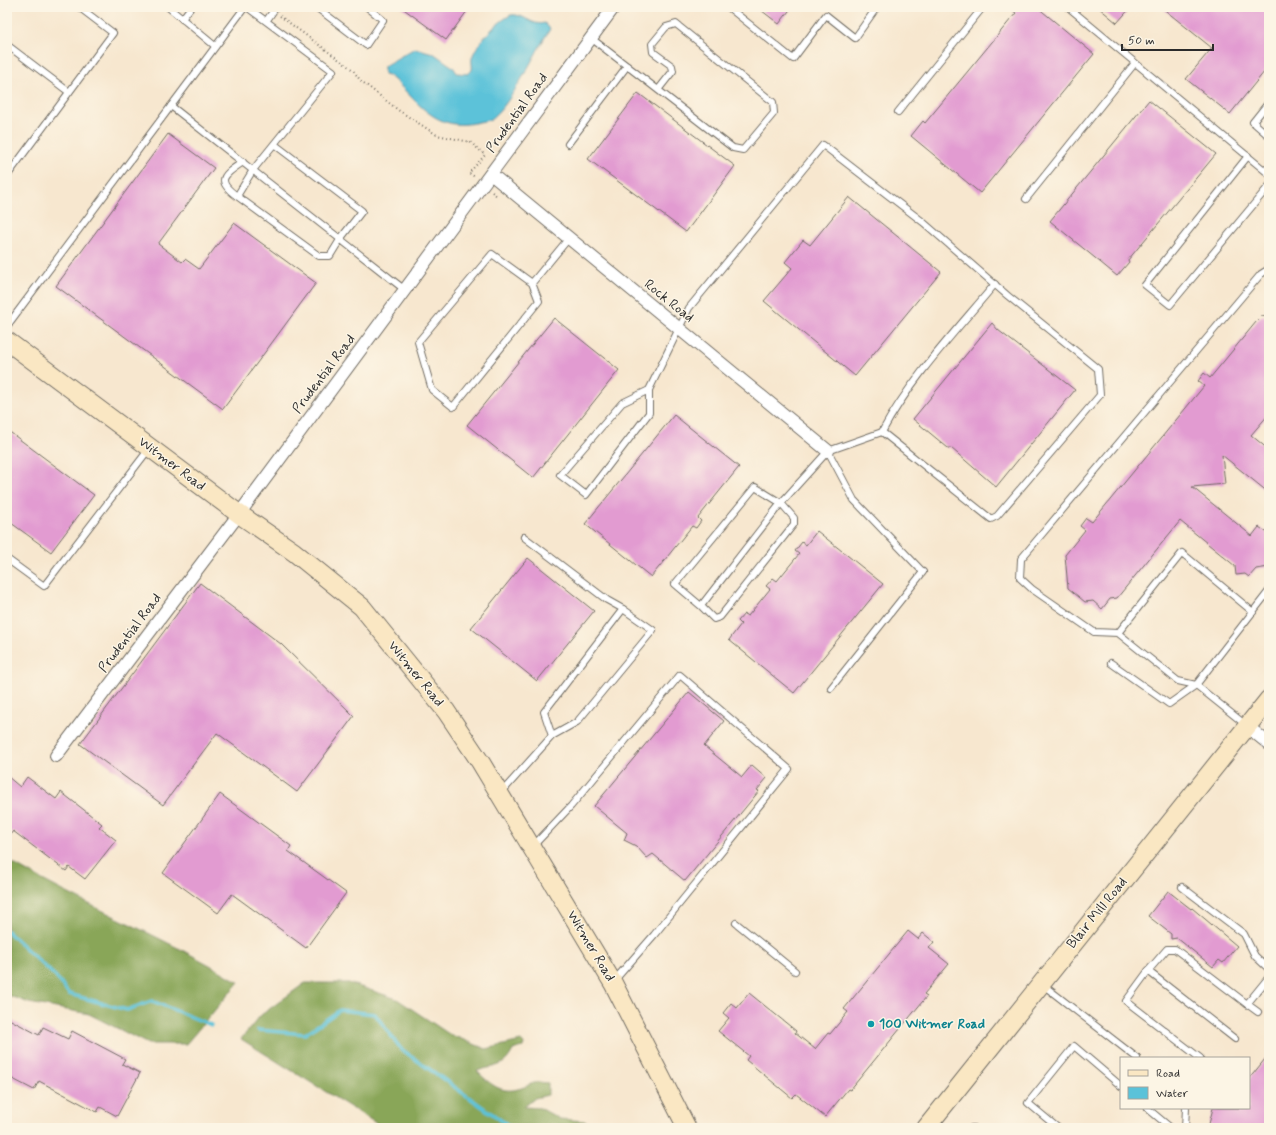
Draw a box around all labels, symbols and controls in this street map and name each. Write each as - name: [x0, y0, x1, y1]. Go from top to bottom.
- scale bar: [1122, 26, 1213, 52]
- text: 50 m: [1128, 33, 1155, 49]
- street label: Prudential Road: [482, 69, 552, 157]
- street label: Rock Road: [640, 275, 698, 327]
- street label: Prudential Road: [288, 331, 360, 417]
- street label: Witmer Road: [135, 433, 209, 495]
- street label: Prudential Road: [94, 590, 166, 676]
- street label: Witmer Road: [384, 637, 448, 711]
- street label: Blair Mill Road: [1063, 874, 1131, 952]
- street label: Witmer Road: [563, 907, 619, 985]
- place label: 100 Witmer Road: [879, 1015, 985, 1033]
- marker: 100 Witmer Road: [866, 1019, 876, 1029]
- legend: [1120, 1057, 1250, 1109]
- text: Road: [1156, 1066, 1180, 1082]
- text: Water: [1156, 1086, 1188, 1102]

